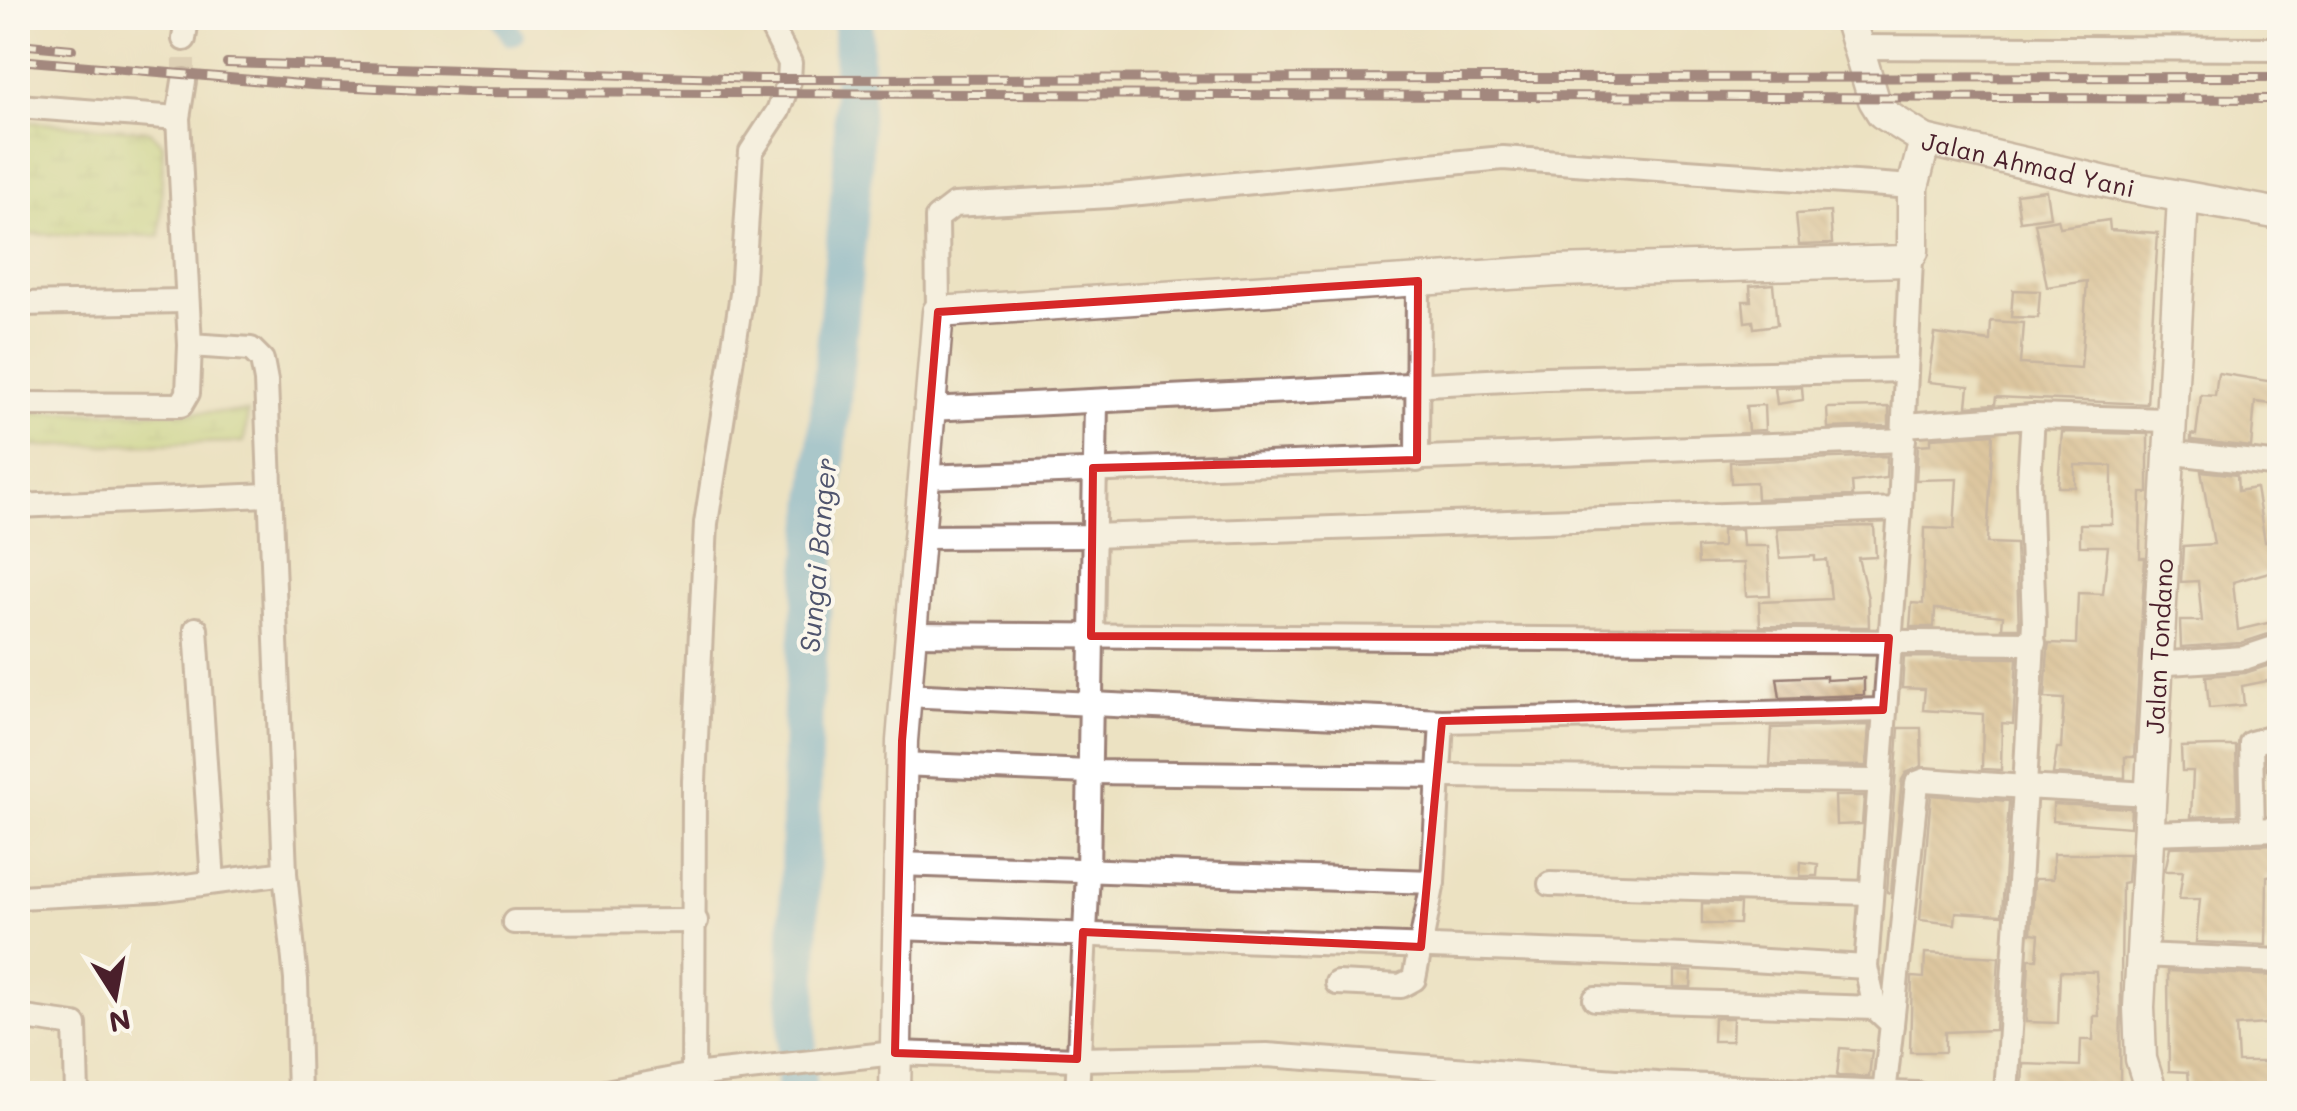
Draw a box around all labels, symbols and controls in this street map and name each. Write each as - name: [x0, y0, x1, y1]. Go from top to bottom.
- street label: Jalan Ahmad Yani: [1919, 124, 2137, 204]
- water label: Sungai Banger: [791, 456, 843, 654]
- street label: Jalan Tondano: [2138, 558, 2179, 735]
- north arrow: [65, 946, 165, 1046]
- text: N: [106, 1002, 134, 1041]

